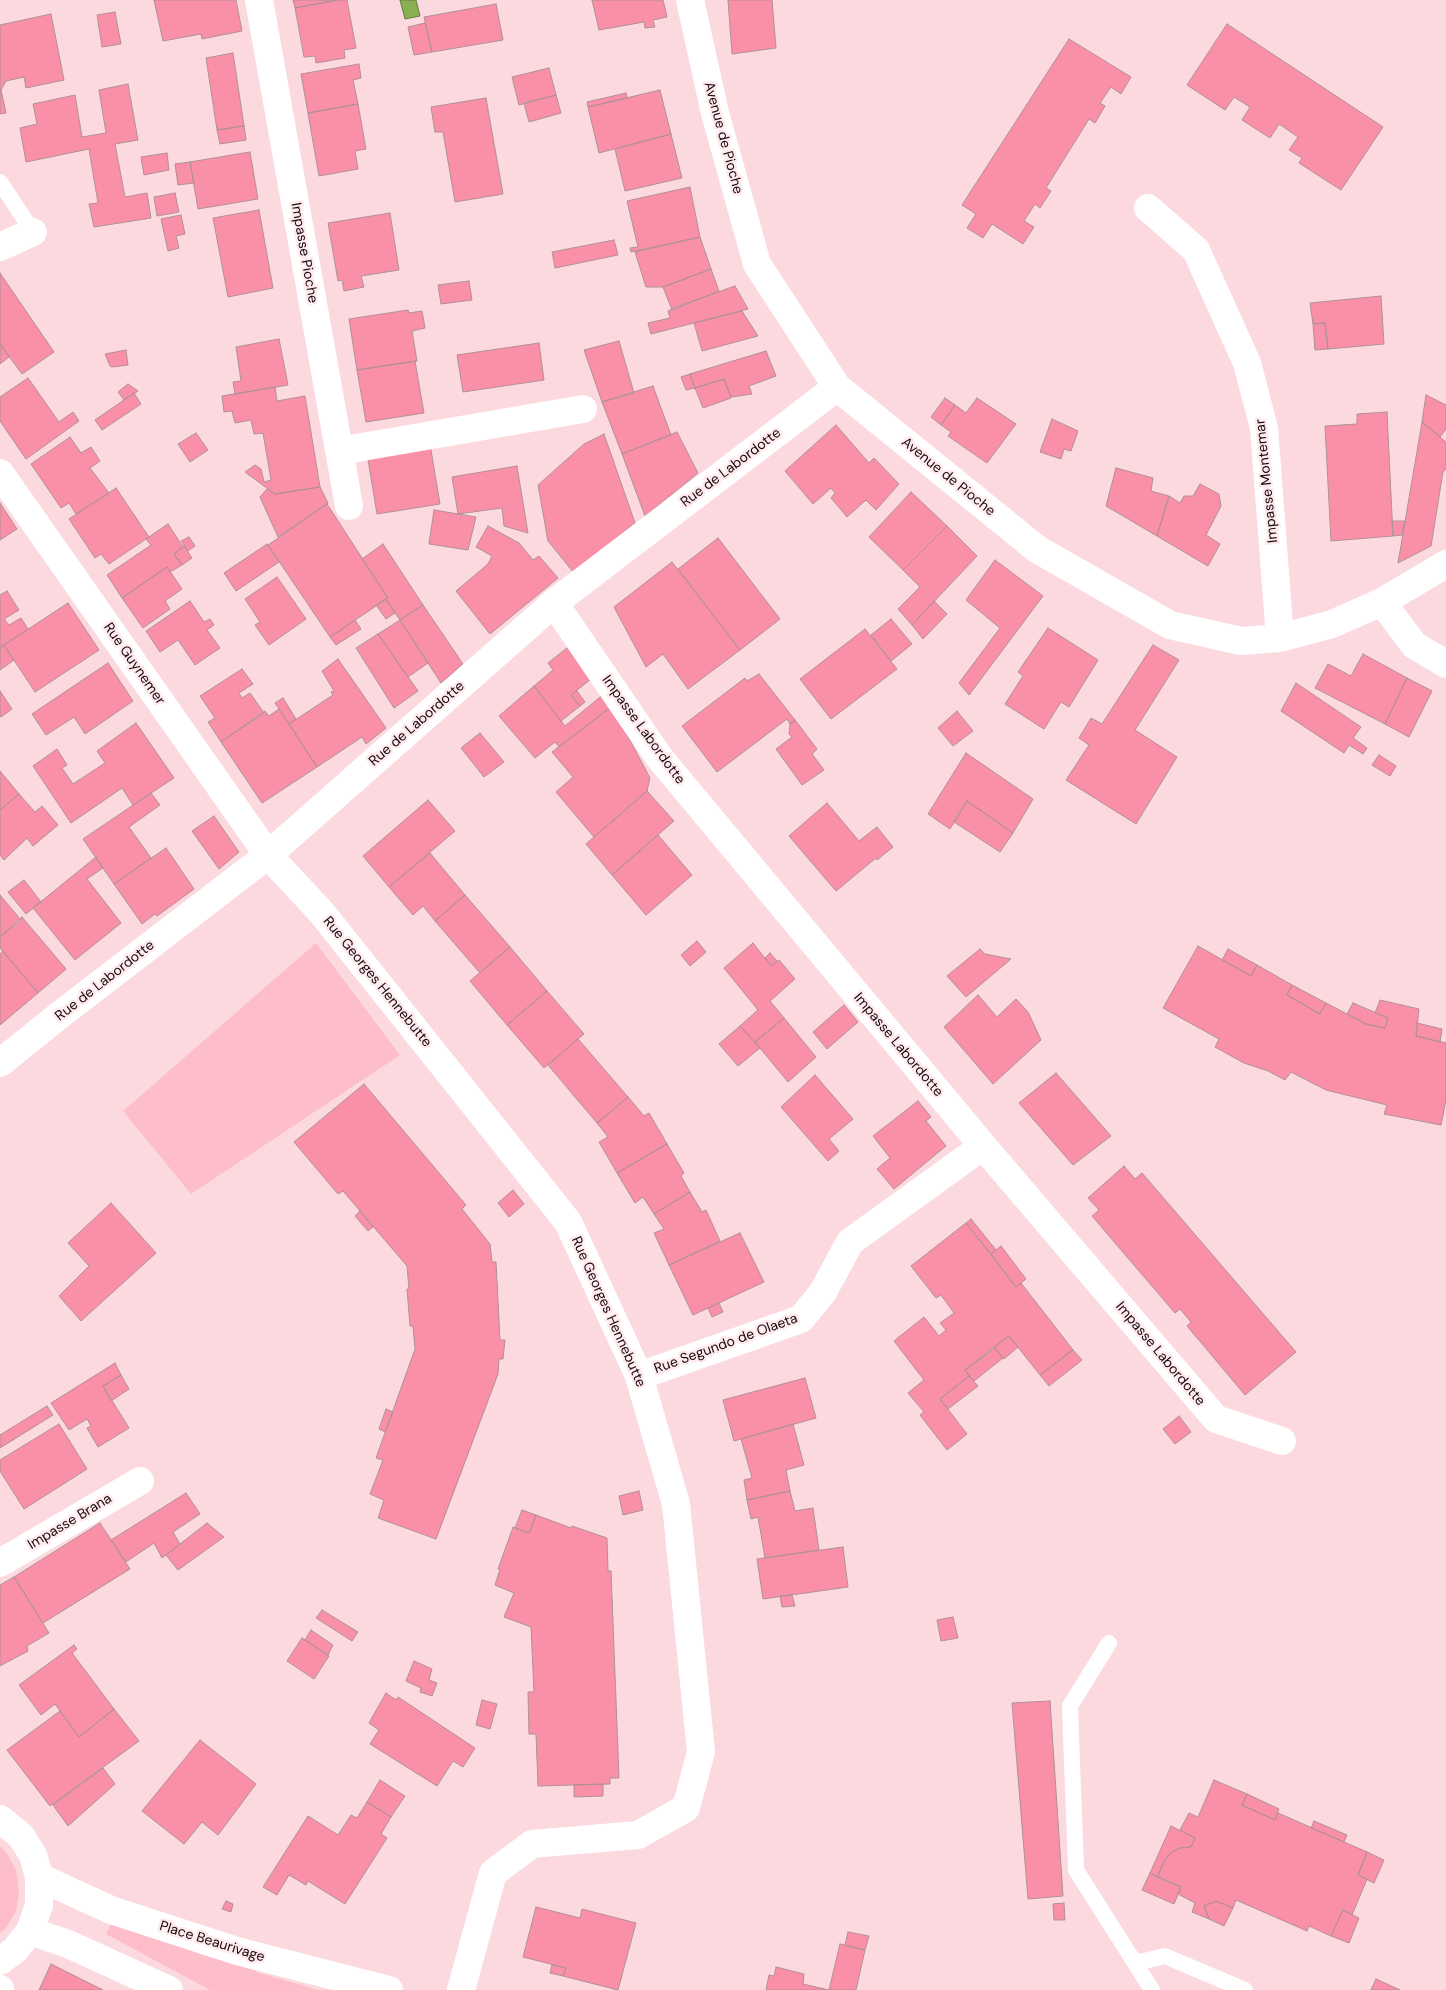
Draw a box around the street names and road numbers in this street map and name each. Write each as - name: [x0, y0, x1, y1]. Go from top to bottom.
- street label: Avenue de Pioche: [700, 80, 746, 196]
- street label: Impasse Pioche: [287, 201, 321, 305]
- street label: Impasse Montemar: [1252, 418, 1282, 544]
- street label: Rue de Labordotte: [678, 425, 784, 511]
- street label: Avenue de Pioche: [898, 434, 998, 520]
- street label: Rue Guynemer: [100, 620, 168, 708]
- street label: Impasse Labordotte: [598, 672, 688, 788]
- street label: Rue de Labordotte: [366, 678, 468, 770]
- street label: Rue Georges Hennebutte: [319, 913, 435, 1051]
- street label: Rue de Labordotte: [52, 937, 158, 1025]
- street label: Impasse Labordotte: [850, 990, 946, 1100]
- street label: Rue Georges Hennebutte: [567, 1234, 649, 1390]
- street label: Impasse Labordotte: [1112, 1299, 1208, 1409]
- street label: Rue Segundo de Olaeta: [652, 1310, 800, 1378]
- street label: Impasse Brana: [25, 1490, 115, 1554]
- street label: Place Beaurivage: [157, 1918, 267, 1966]

